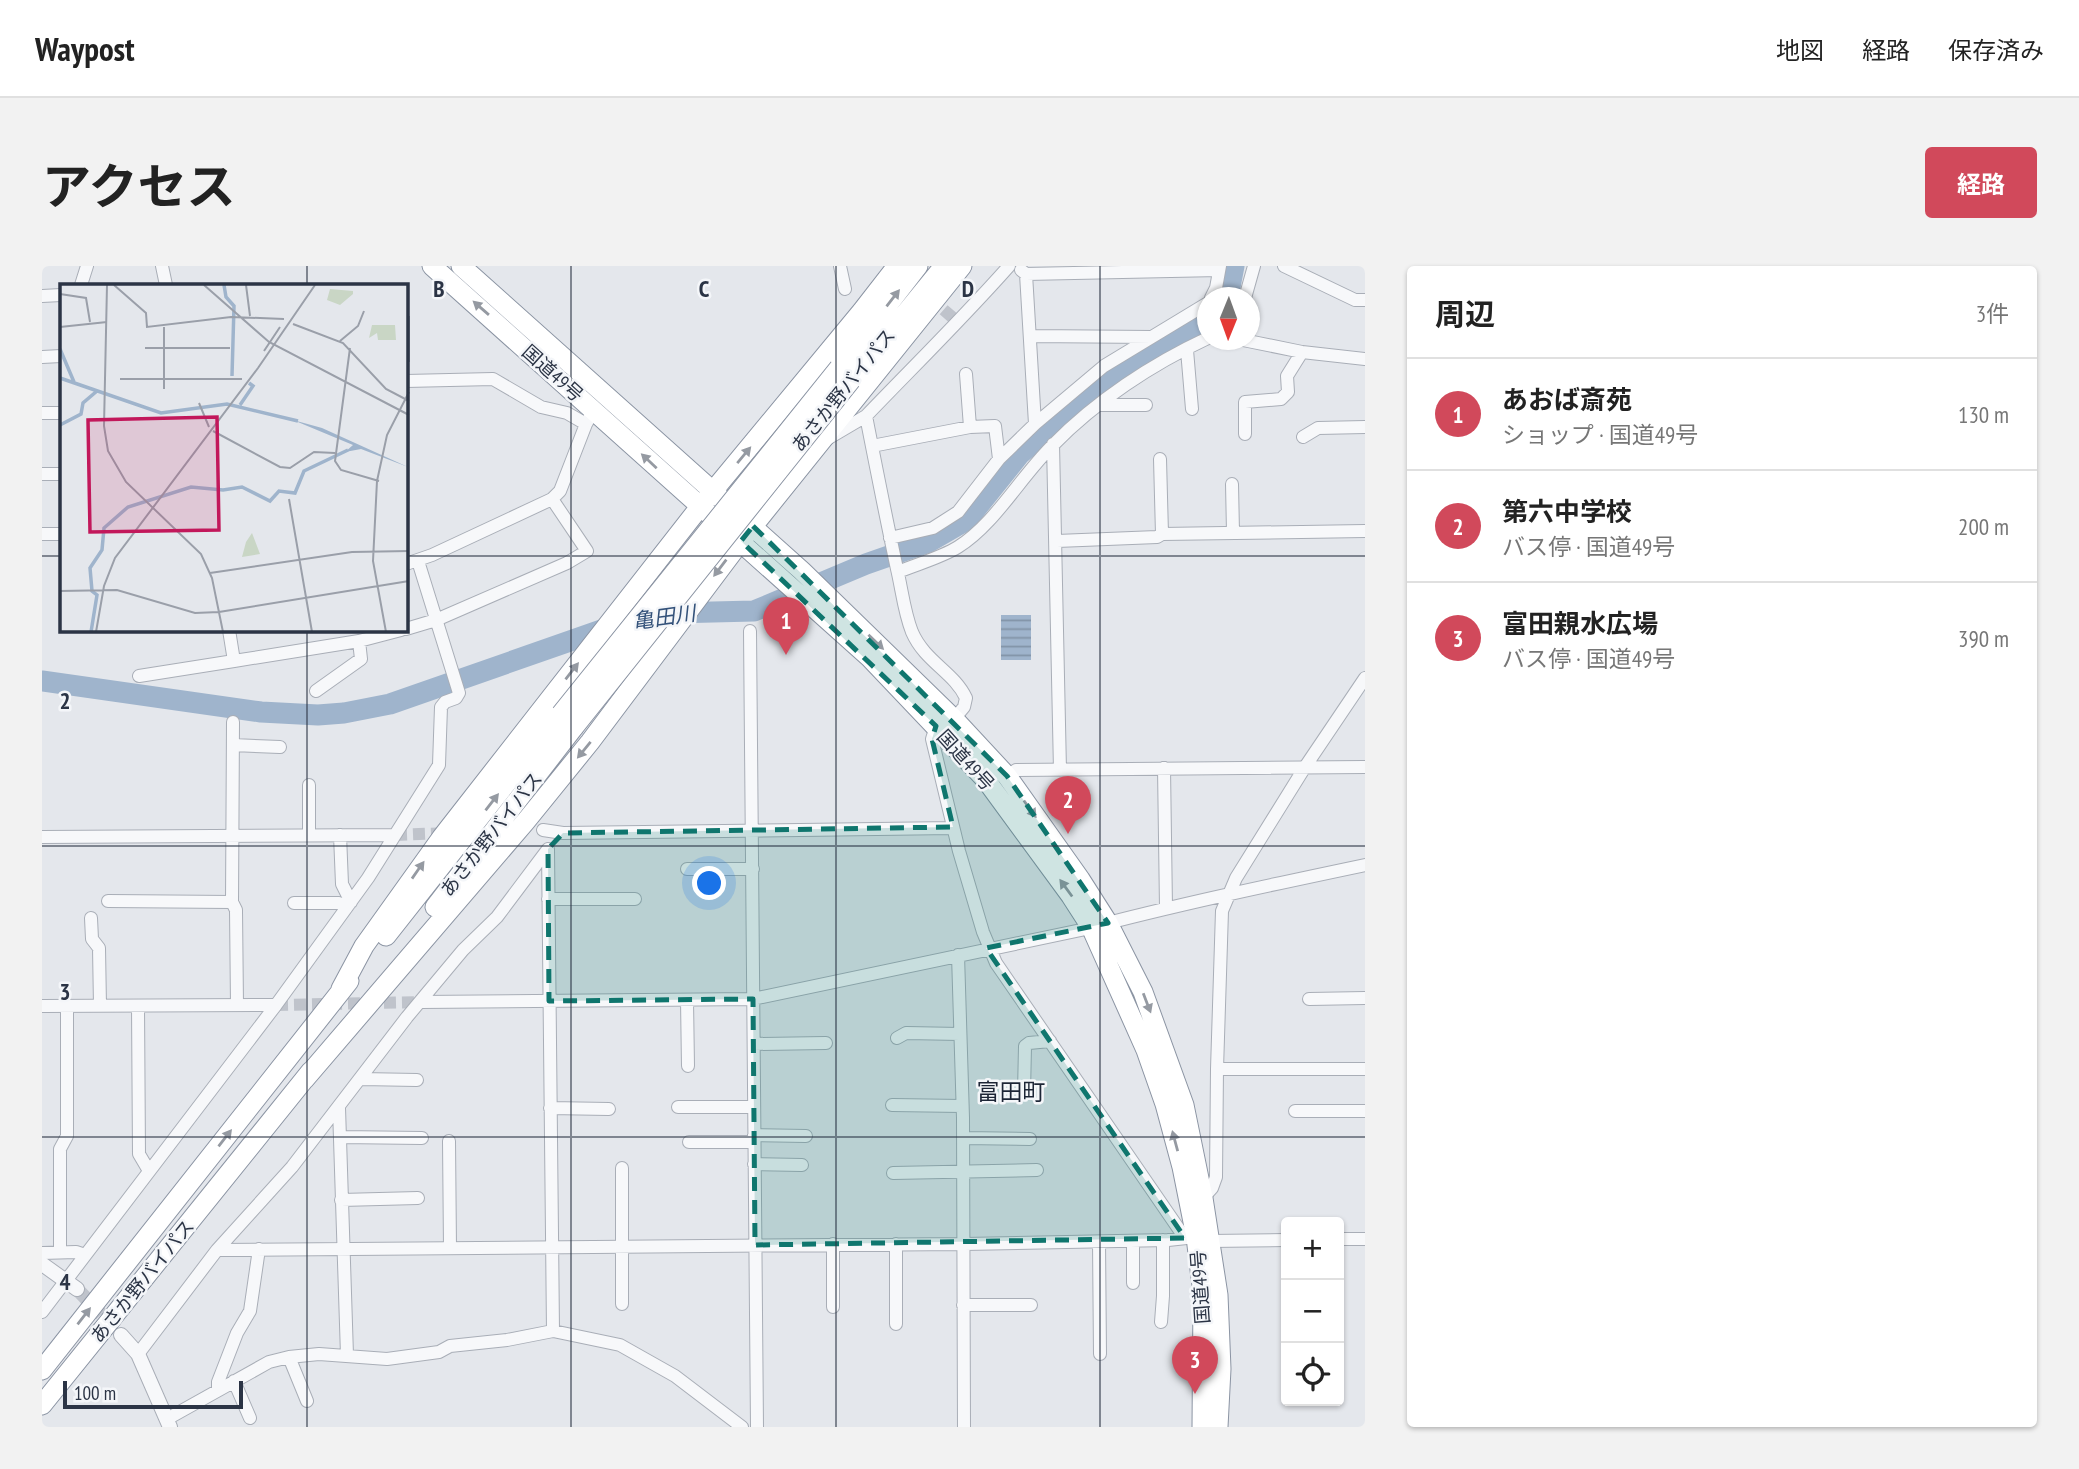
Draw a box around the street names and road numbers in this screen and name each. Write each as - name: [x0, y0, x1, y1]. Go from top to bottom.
- street label: あさか野バイパス: [786, 324, 900, 456]
- street label: 国道49号: [517, 339, 589, 407]
- street label: 国道49号: [932, 724, 1000, 796]
- street label: あさか野バイパス: [435, 767, 547, 901]
- street label: あさか野バイパス: [85, 1215, 199, 1347]
- street label: 国道49号: [1185, 1249, 1215, 1325]

